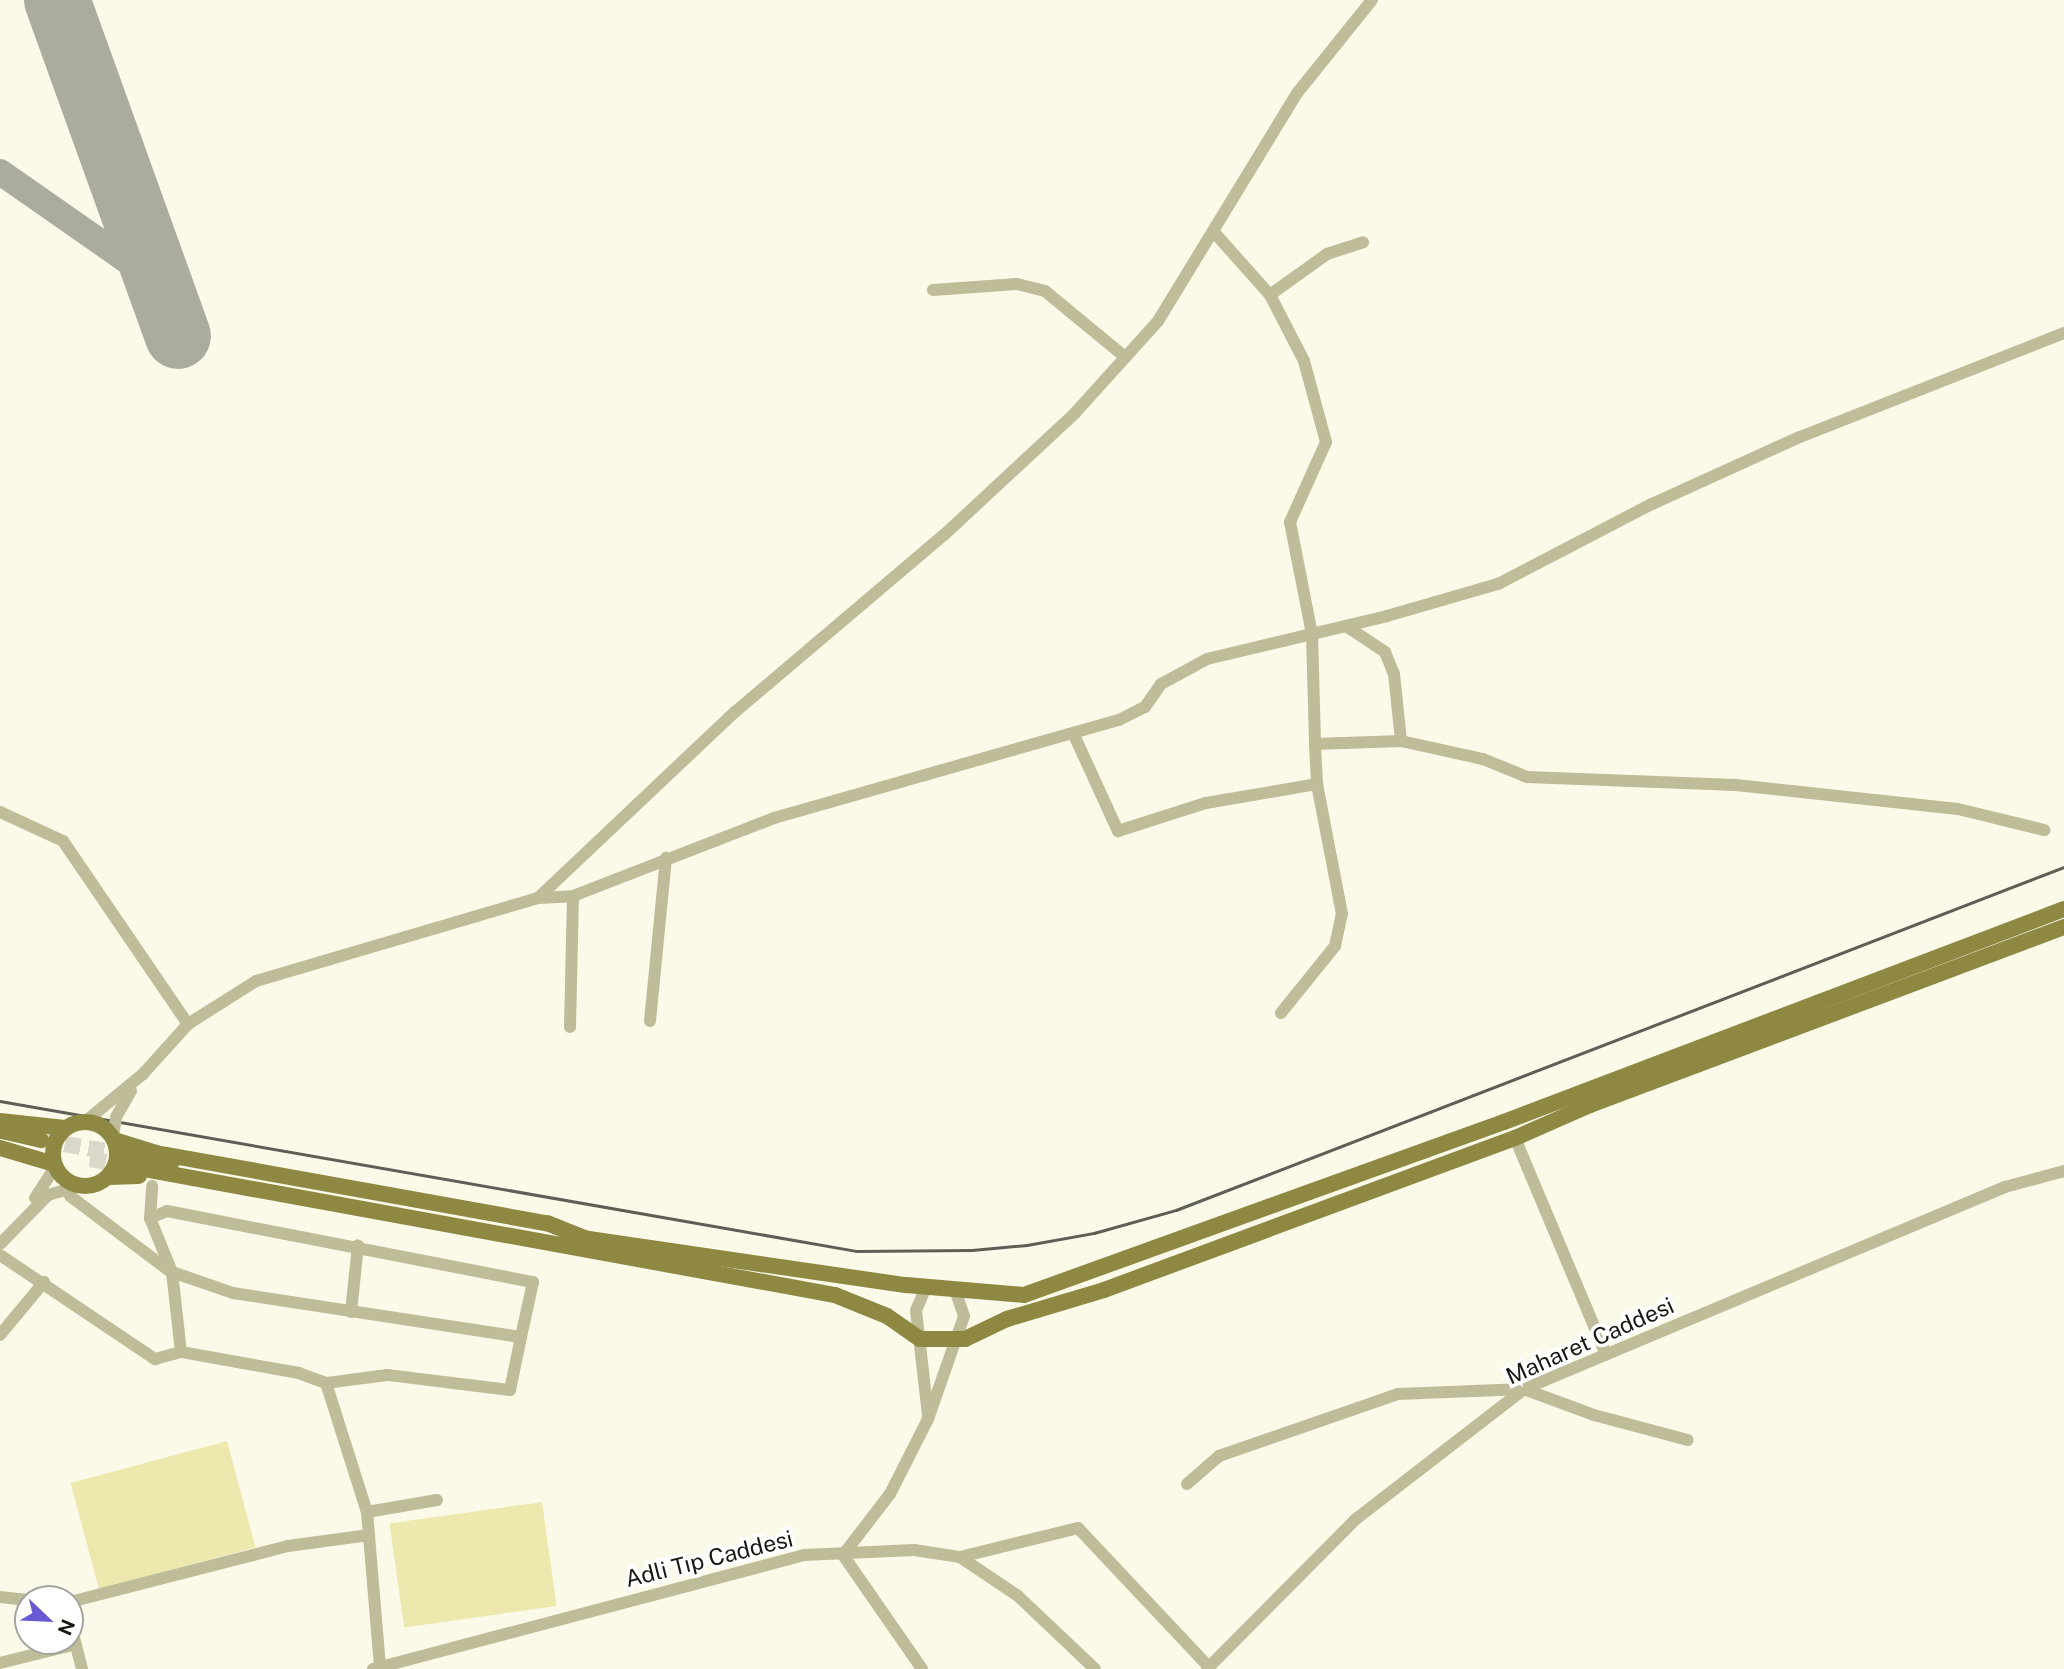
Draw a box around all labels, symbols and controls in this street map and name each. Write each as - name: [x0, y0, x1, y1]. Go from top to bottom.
- street label: Maharet Caddesi: [1502, 1292, 1678, 1390]
- street label: Adli Tıp Caddesi: [622, 1525, 796, 1593]
- north arrow: [14, 1585, 84, 1655]
- text: N: [53, 1616, 80, 1639]

